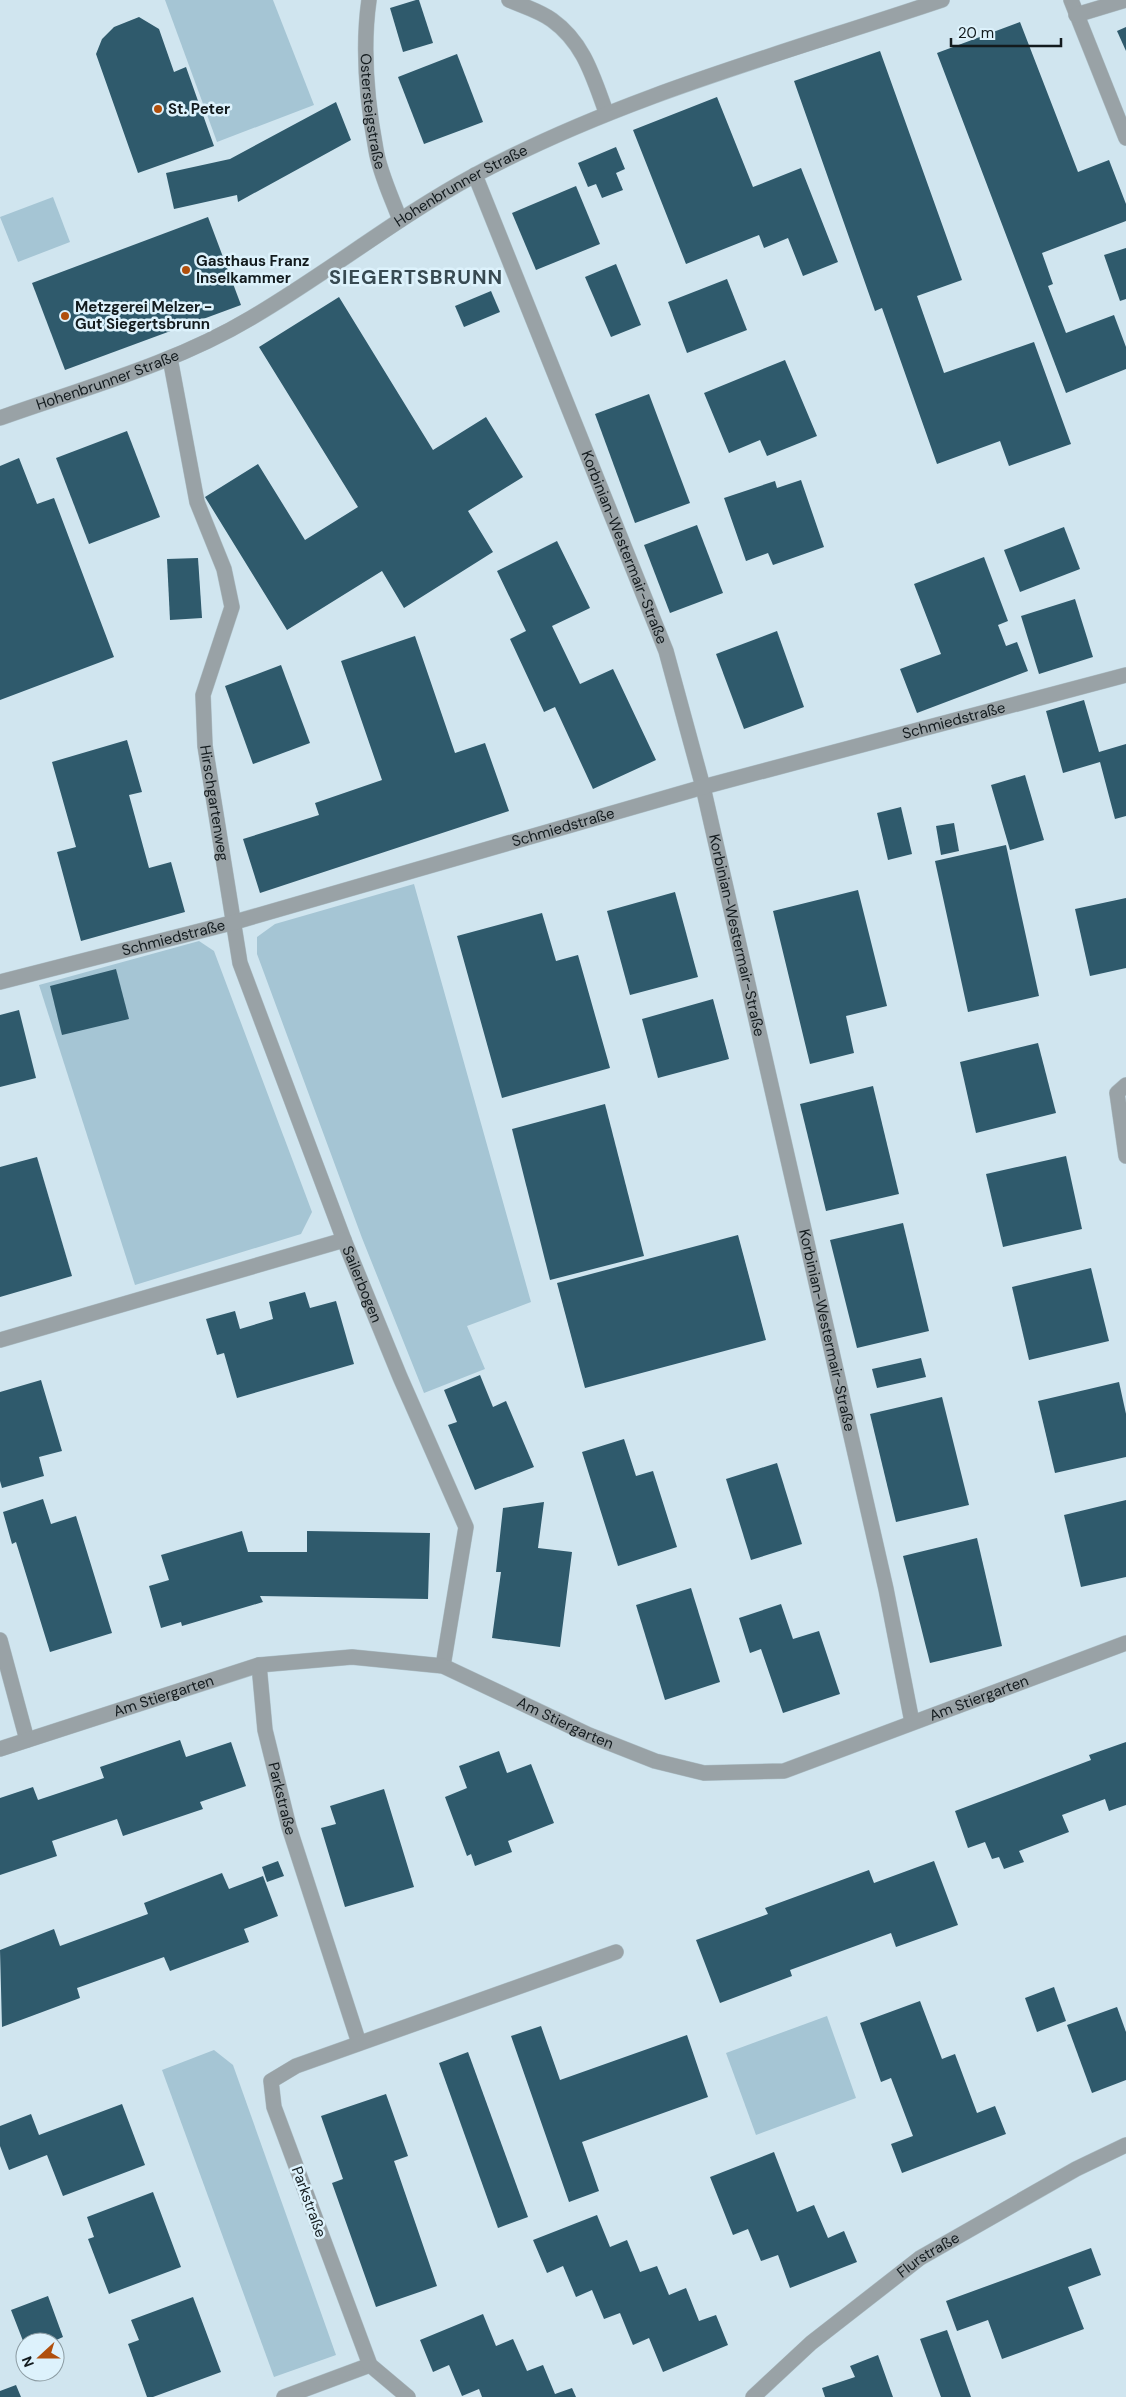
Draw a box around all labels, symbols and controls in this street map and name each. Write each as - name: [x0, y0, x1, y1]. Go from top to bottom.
- scale bar: [951, 15, 1061, 47]
- text: 20 m: [958, 23, 994, 43]
- street label: Ostersteigstraße: [356, 53, 390, 172]
- place label: St. Peter: [168, 99, 230, 119]
- marker: St. Peter: [152, 103, 164, 115]
- street label: Hohenbrunner Straße: [390, 140, 531, 231]
- place label: Gasthaus Franz Inselkammer: [196, 251, 309, 288]
- marker: Gasthaus Franz Inselkammer: [180, 264, 192, 276]
- district label: SIEGERTSBRUNN: [329, 264, 503, 290]
- place label: Metzgerei Melzer - Gut Siegertsbrunn: [75, 297, 212, 334]
- marker: Metzgerei Melzer - Gut Siegertsbrunn: [59, 310, 71, 322]
- street label: Hohenbrunner Straße: [33, 345, 182, 415]
- street label: Korbinian-Westermair-Straße: [577, 447, 672, 647]
- street label: Schmiedstraße: [900, 697, 1008, 744]
- street label: Hirschgartenweg: [195, 744, 233, 862]
- street label: Schmiedstraße: [509, 803, 617, 852]
- street label: Korbinian-Westermair-Straße: [704, 832, 770, 1038]
- street label: Schmiedstraße: [120, 915, 227, 961]
- street label: Korbinian-Westermair-Straße: [794, 1227, 860, 1433]
- street label: Sailerbogen: [337, 1243, 387, 1326]
- street label: Am Stiergarten: [111, 1670, 216, 1722]
- street label: Am Stiergarten: [926, 1670, 1031, 1726]
- street label: Am Stiergarten: [514, 1692, 617, 1754]
- street label: Parkstraße: [263, 1760, 301, 1838]
- street label: Parkstraße: [287, 2164, 331, 2240]
- street label: Flurstraße: [893, 2228, 963, 2282]
- north arrow: [15, 2332, 65, 2382]
- text: N: [18, 2354, 38, 2370]

